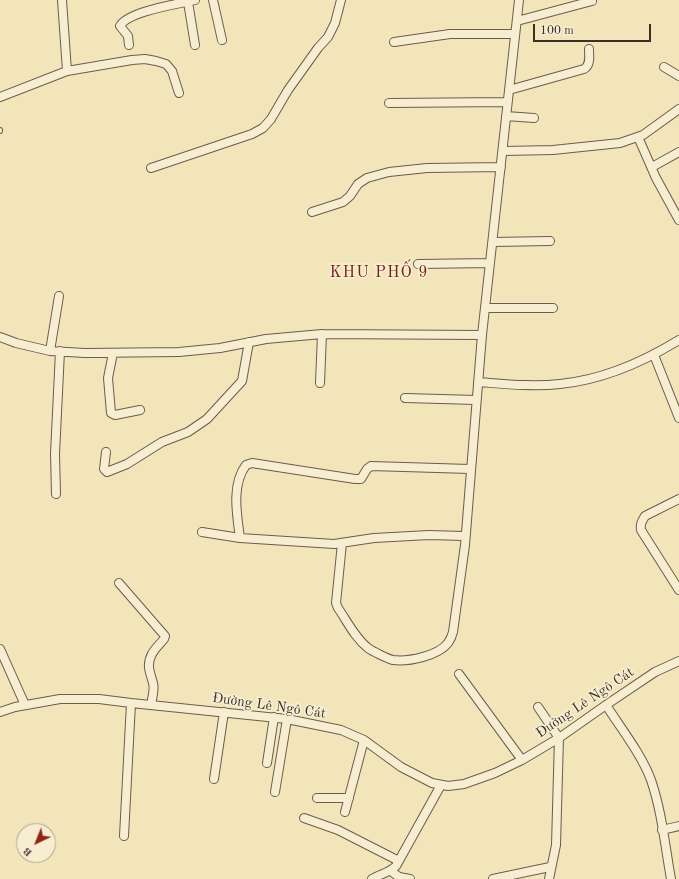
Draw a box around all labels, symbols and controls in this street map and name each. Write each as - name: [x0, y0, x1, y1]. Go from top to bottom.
- scale bar: [535, 16, 653, 42]
- text: 100 m: [540, 25, 574, 37]
- district label: KHU PHỐ 9: [329, 263, 429, 283]
- street label: Đường Lê Ngô Cát: [533, 664, 637, 742]
- street label: Đường Lê Ngô Cát: [211, 690, 327, 722]
- north arrow: [16, 823, 56, 863]
- text: B: [22, 845, 35, 858]

